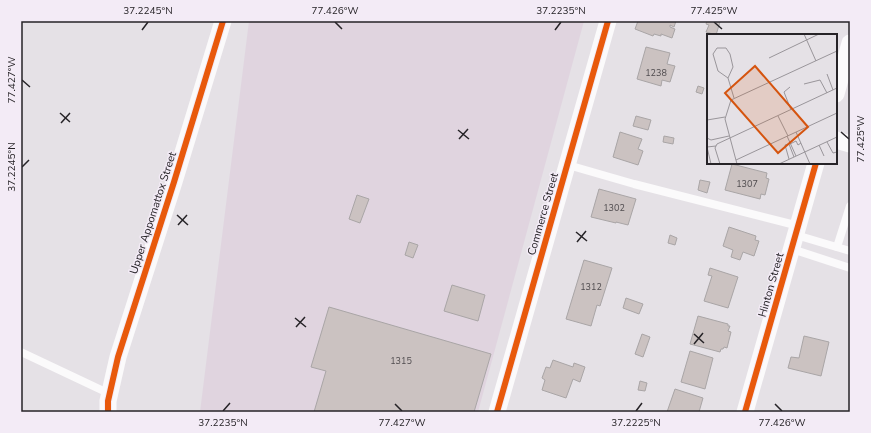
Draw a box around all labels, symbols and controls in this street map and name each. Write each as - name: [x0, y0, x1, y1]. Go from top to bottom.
- text: 37.2245°N: [123, 4, 173, 18]
- text: 77.426°W: [311, 4, 359, 18]
- text: 37.2235°N: [536, 4, 586, 18]
- text: 77.425°W: [690, 4, 738, 18]
- inset map: [707, 34, 837, 164]
- text: 77.427°W: [5, 56, 19, 104]
- house number: 1238: [645, 67, 667, 79]
- text: 77.425°W: [854, 115, 868, 163]
- text: 37.2245°N: [5, 142, 19, 192]
- street label: Upper Appomattox Street: [126, 150, 180, 276]
- street label: Commerce Street: [524, 171, 562, 257]
- house number: 1307: [736, 178, 758, 190]
- house number: 1302: [603, 202, 625, 214]
- street label: Hinton Street: [755, 251, 787, 319]
- house number: 1312: [580, 281, 602, 293]
- house number: 1315: [390, 355, 412, 367]
- text: 37.2235°N: [198, 416, 248, 430]
- text: 77.427°W: [378, 416, 426, 430]
- text: 37.2225°N: [611, 416, 661, 430]
- text: 77.426°W: [758, 416, 806, 430]

